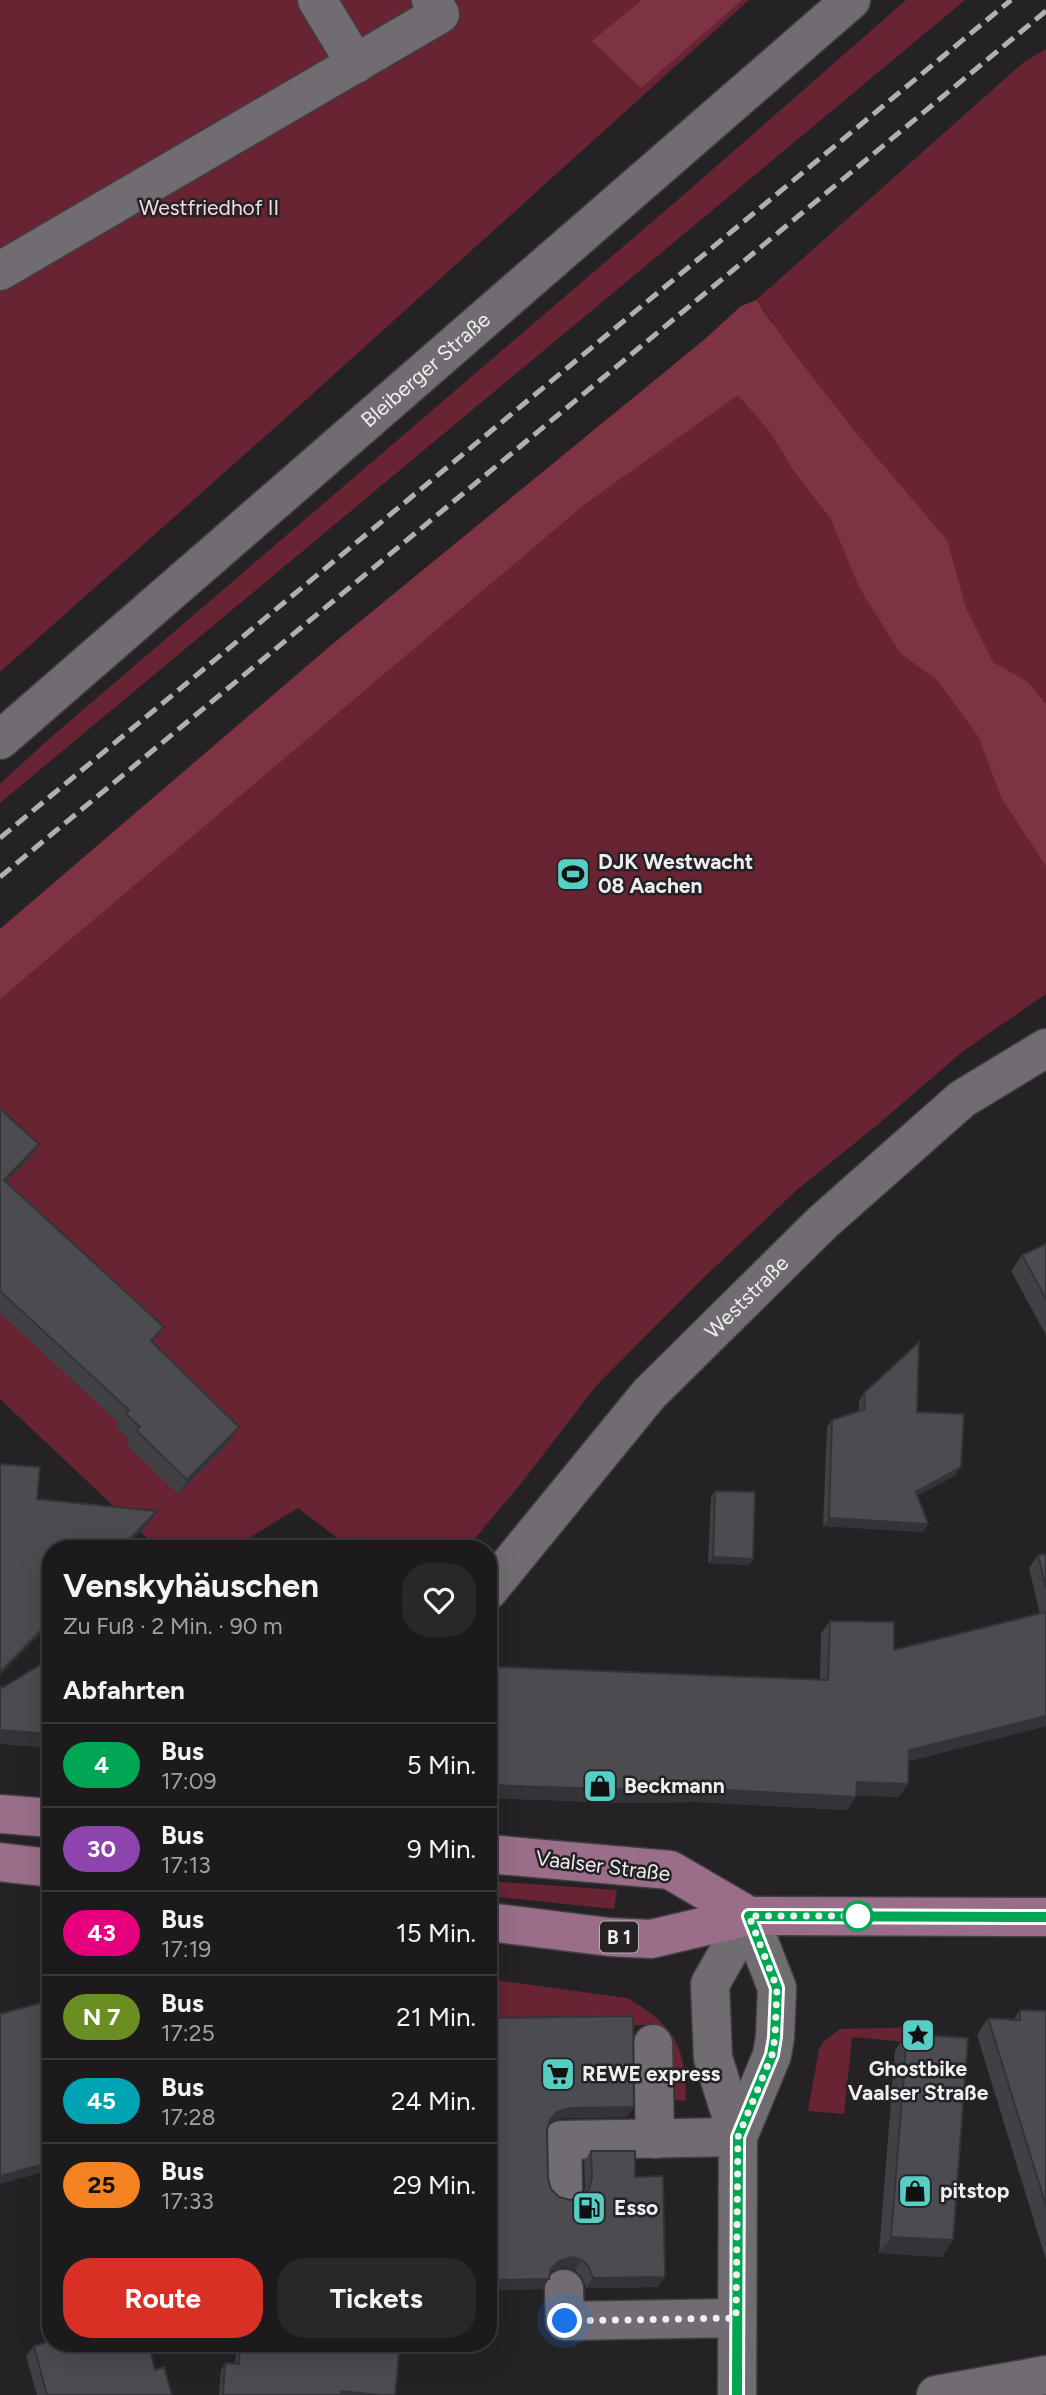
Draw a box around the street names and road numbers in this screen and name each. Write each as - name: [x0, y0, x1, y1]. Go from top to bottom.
- street label: Bleiberger Straße: [356, 307, 495, 432]
- street label: Weststraße: [700, 1250, 793, 1344]
- street label: Vaalser Straße: [534, 1845, 672, 1886]
- road number: B 1: [600, 1922, 638, 1952]

